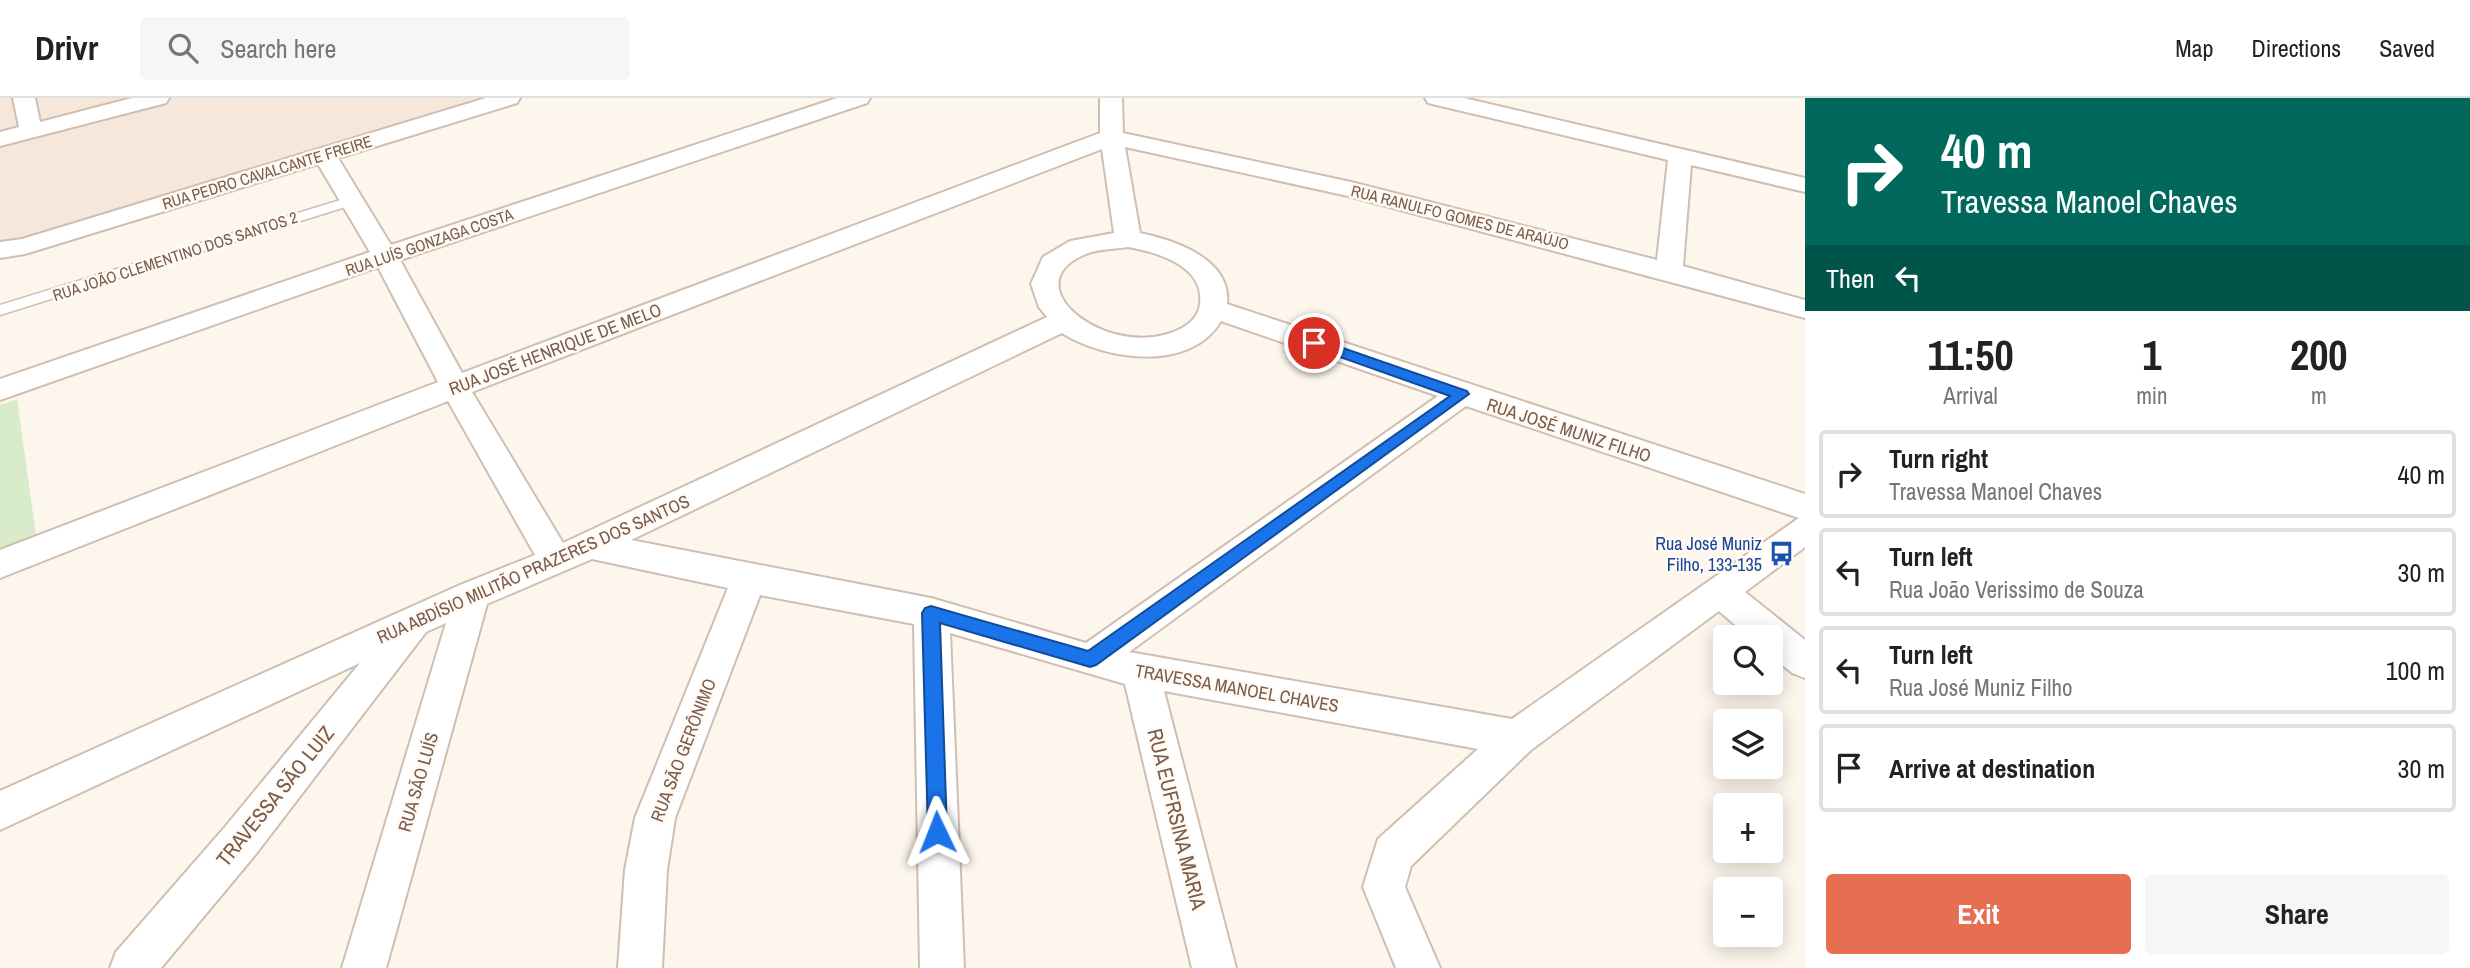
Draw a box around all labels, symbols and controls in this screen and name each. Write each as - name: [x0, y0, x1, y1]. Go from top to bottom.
- search box: [140, 17, 630, 80]
- text: Drivr: [35, 26, 98, 70]
- icon: search: [164, 29, 202, 67]
- text: Search here: [220, 31, 336, 66]
- text: Map: [2175, 32, 2213, 64]
- text: Directions: [2251, 32, 2341, 64]
- text: Saved: [2379, 32, 2435, 64]
- text: 40 m: [1941, 117, 2033, 183]
- icon: right: [1826, 126, 1917, 217]
- street label: RUA PEDRO CAVALCANTE FREIRE: [159, 130, 375, 214]
- street label: RUA RANULFO GOMES DE ARAÚJO: [1349, 179, 1571, 255]
- text: Travessa Manoel Chaves: [1941, 180, 2238, 223]
- street label: RUA LUÍS GONZAGA COSTA: [342, 203, 516, 281]
- street label: RUA JOÃO CLEMENTINO DOS SANTOS 2: [50, 206, 300, 306]
- icon: left: [1889, 259, 1927, 297]
- text: Then: [1826, 261, 1875, 296]
- street label: RUA JOSÉ HENRIQUE DE MELO: [445, 297, 665, 401]
- pin: [1284, 313, 1344, 373]
- icon: arrive: [1295, 324, 1333, 362]
- text: 11:50: [1927, 327, 2014, 383]
- text: 1: [2142, 327, 2161, 383]
- text: 200: [2290, 327, 2348, 383]
- text: Arrival: [1943, 380, 1998, 411]
- text: min: [2136, 380, 2168, 411]
- text: m: [2311, 380, 2327, 411]
- street label: RUA JOSÉ MUNIZ FILHO: [1484, 392, 1654, 468]
- text: Turn right: [1889, 441, 1988, 476]
- icon: right: [1830, 455, 1868, 493]
- text: 40 m: [2398, 457, 2445, 492]
- text: Travessa Manoel Chaves: [1889, 476, 2102, 507]
- street label: RUA ABDÍSIO MILITÃO PRAZERES DOS SANTOS: [373, 488, 693, 650]
- place label: Rua José Muniz Filho, 133-135: [1655, 531, 1762, 577]
- bus stop icon: Rua José Muniz Filho, 133-135: [1768, 539, 1796, 567]
- text: Turn left: [1889, 539, 1973, 574]
- icon: left: [1830, 553, 1868, 591]
- text: 30 m: [2398, 555, 2445, 590]
- text: Rua João Verissimo de Souza: [1889, 574, 2144, 605]
- map controls: [1713, 625, 1783, 947]
- button: search: [1713, 625, 1783, 695]
- text: Turn left: [1889, 637, 1973, 672]
- icon: left: [1830, 651, 1868, 689]
- text: 100 m: [2386, 653, 2445, 688]
- street label: TRAVESSA MANOEL CHAVES: [1133, 658, 1341, 718]
- text: Rua José Muniz Filho: [1889, 672, 2072, 703]
- street label: RUA SÃO GERÔNIMO: [644, 675, 722, 825]
- button: layers: [1713, 709, 1783, 779]
- street label: TRAVESSA SÃO LUIZ: [209, 719, 341, 872]
- street label: RUA EUFRSINA MARIA: [1140, 725, 1214, 913]
- street label: RUA SÃO LUÍS: [392, 729, 444, 835]
- icon: arrive: [1830, 749, 1868, 787]
- text: Arrive at destination: [1889, 751, 2095, 786]
- text: 30 m: [2398, 751, 2445, 786]
- button: +: [1713, 793, 1783, 863]
- position arrow: [900, 795, 974, 869]
- button: Exit: [1826, 874, 2131, 954]
- button: Share: [2145, 874, 2449, 954]
- button: −: [1713, 877, 1783, 947]

